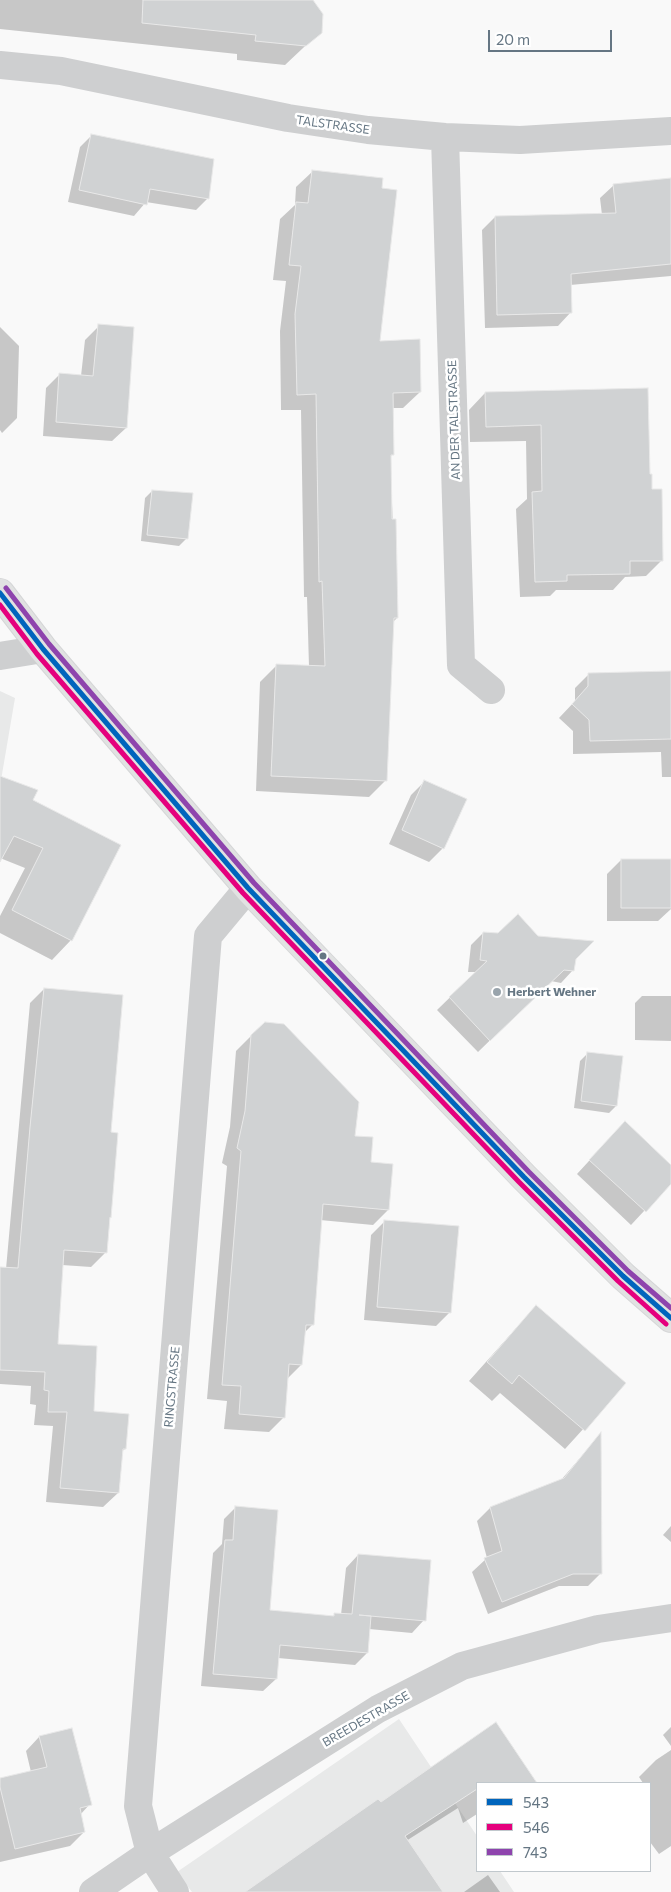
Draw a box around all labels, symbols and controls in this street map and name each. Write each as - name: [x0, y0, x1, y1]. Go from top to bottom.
- scale bar: [491, 20, 615, 52]
- text: 20 m: [496, 30, 530, 48]
- street label: TALSTRASSE: [295, 113, 371, 137]
- street label: AN DER TALSTRASSE: [445, 360, 463, 480]
- unlabelled marker: [318, 951, 328, 961]
- place label: Herbert Wehner: [507, 985, 596, 999]
- marker: Herbert Wehner: [491, 986, 503, 998]
- street label: RINGSTRASSE: [161, 1346, 183, 1428]
- street label: BREEDESTRASSE: [320, 1688, 412, 1750]
- legend: [476, 1782, 651, 1872]
- text: 543: [523, 1793, 549, 1811]
- text: 546: [523, 1818, 550, 1836]
- text: 743: [523, 1843, 548, 1861]

